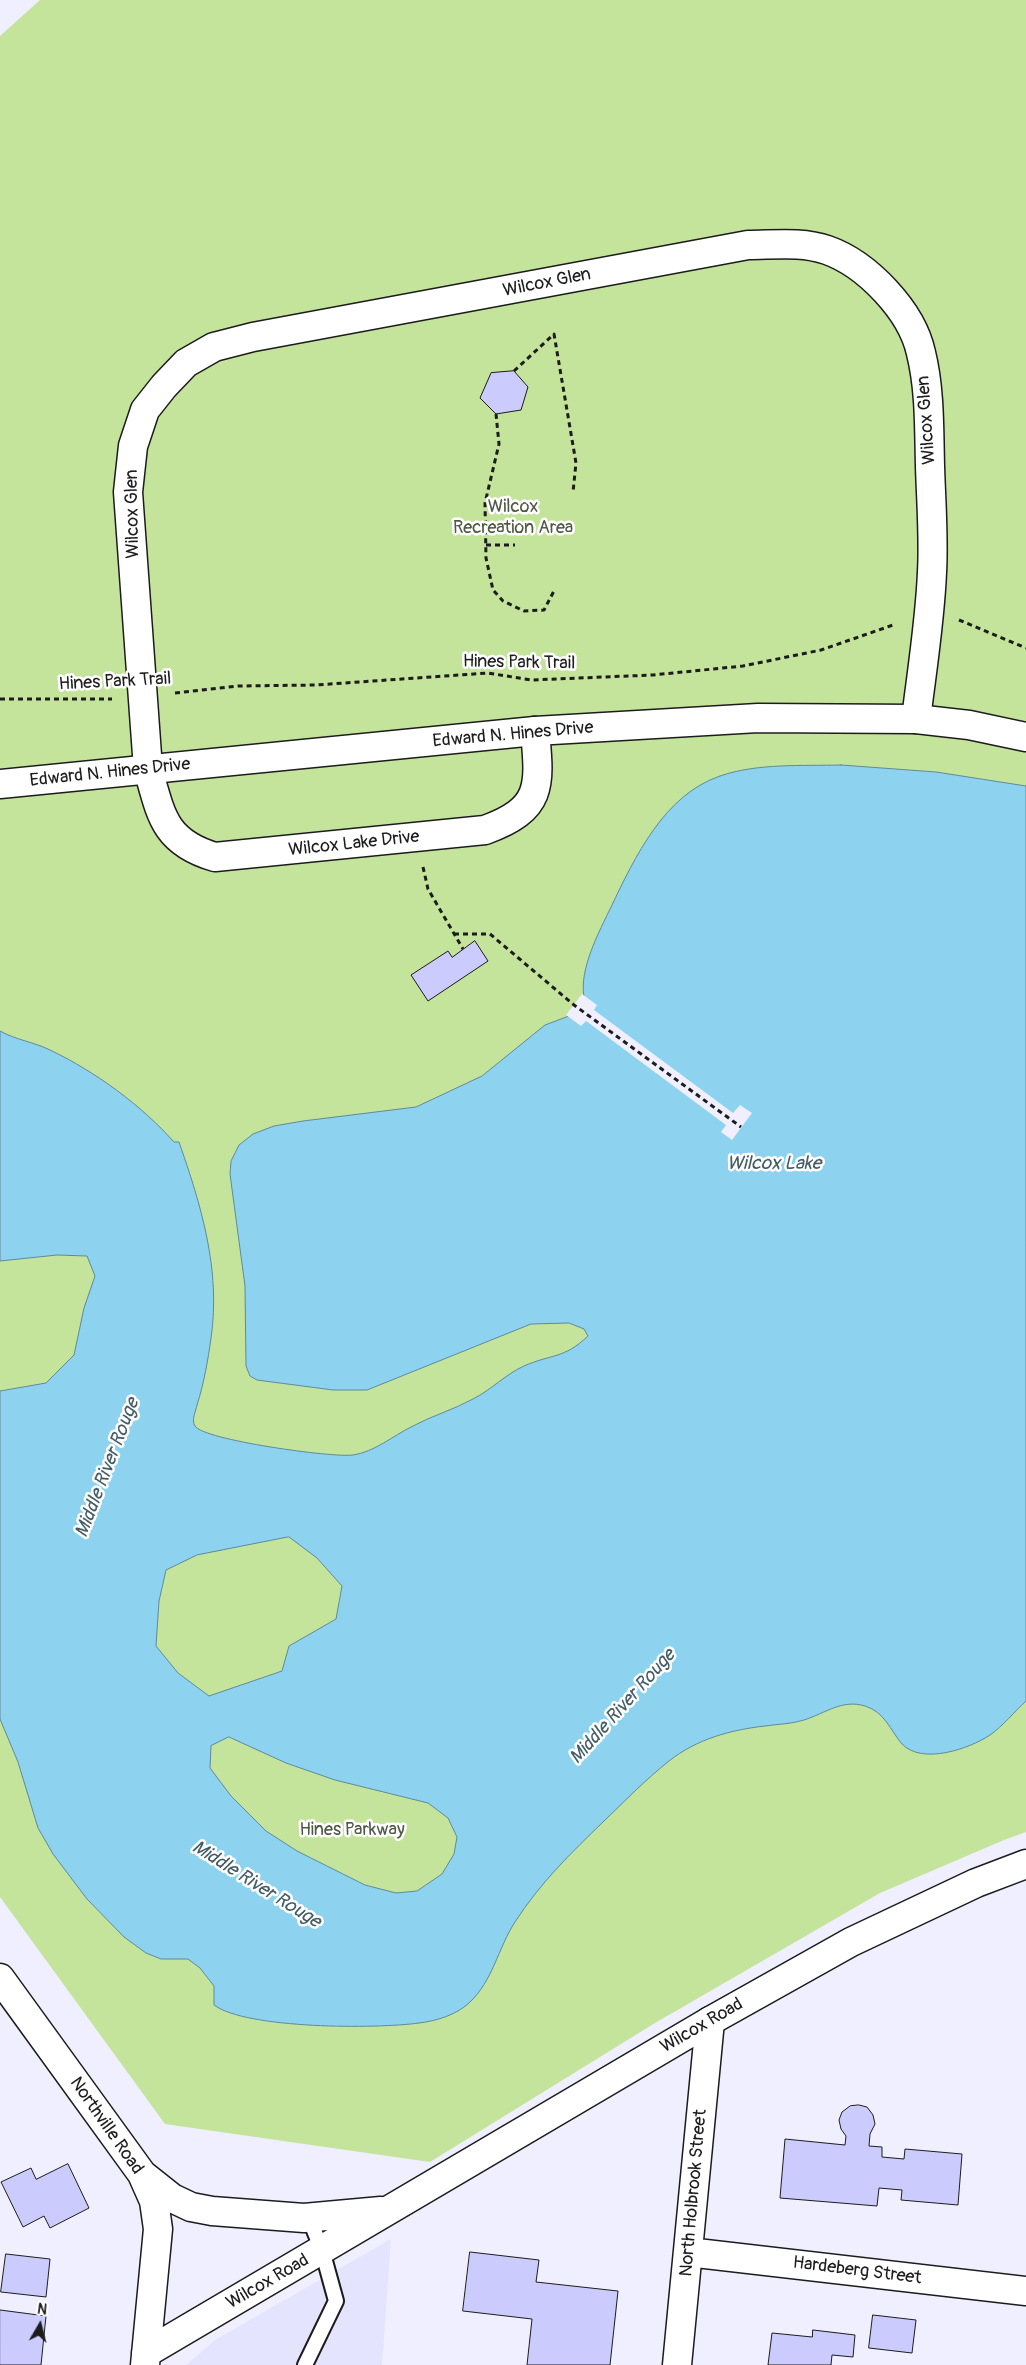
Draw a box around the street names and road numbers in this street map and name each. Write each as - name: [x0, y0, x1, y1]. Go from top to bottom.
- street label: Wilcox Glen: [501, 264, 593, 302]
- street label: Wilcox Glen: [913, 375, 941, 465]
- street label: Wilcox Glen: [121, 469, 145, 559]
- street label: Hines Park Trail: [463, 651, 575, 675]
- street label: Hines Park Trail: [58, 668, 172, 696]
- street label: Edward N. Hines Drive: [432, 717, 594, 753]
- street label: Edward N. Hines Drive: [29, 754, 191, 792]
- street label: Wilcox Lake Drive: [287, 826, 421, 862]
- street label: Wilcox Road: [657, 1994, 747, 2058]
- street label: Northville Road: [64, 2073, 148, 2179]
- street label: North Holbrook Street: [676, 2109, 712, 2277]
- street label: Wilcox Road: [223, 2250, 313, 2314]
- street label: Hardeberg Street: [791, 2252, 923, 2290]

